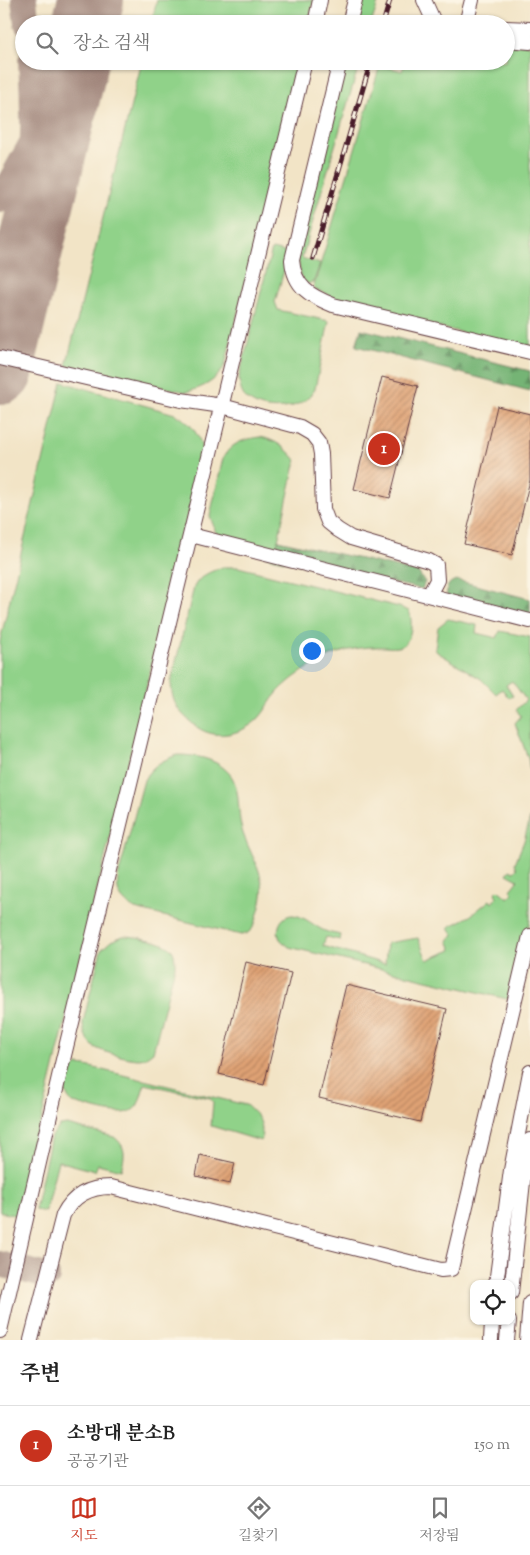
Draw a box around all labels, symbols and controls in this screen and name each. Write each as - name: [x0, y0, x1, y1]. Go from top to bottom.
- search box: [15, 15, 515, 70]
- icon: search: [33, 29, 61, 57]
- text: 장소 검색: [73, 31, 150, 58]
- pin: 1: [368, 430, 400, 468]
- your location: [299, 638, 325, 664]
- map controls: [470, 1280, 515, 1325]
- button: locate: [470, 1280, 515, 1325]
- text: 주변: [20, 1360, 61, 1390]
- text: 소방대 분소B: [67, 1421, 175, 1448]
- text: 1: [33, 1434, 39, 1457]
- text: 150 m: [474, 1434, 510, 1457]
- text: 공공기관: [67, 1451, 129, 1474]
- tab: 지도: [70, 1494, 98, 1547]
- tab: 길찾기: [238, 1494, 279, 1547]
- tab: 저장됨: [419, 1494, 460, 1547]

